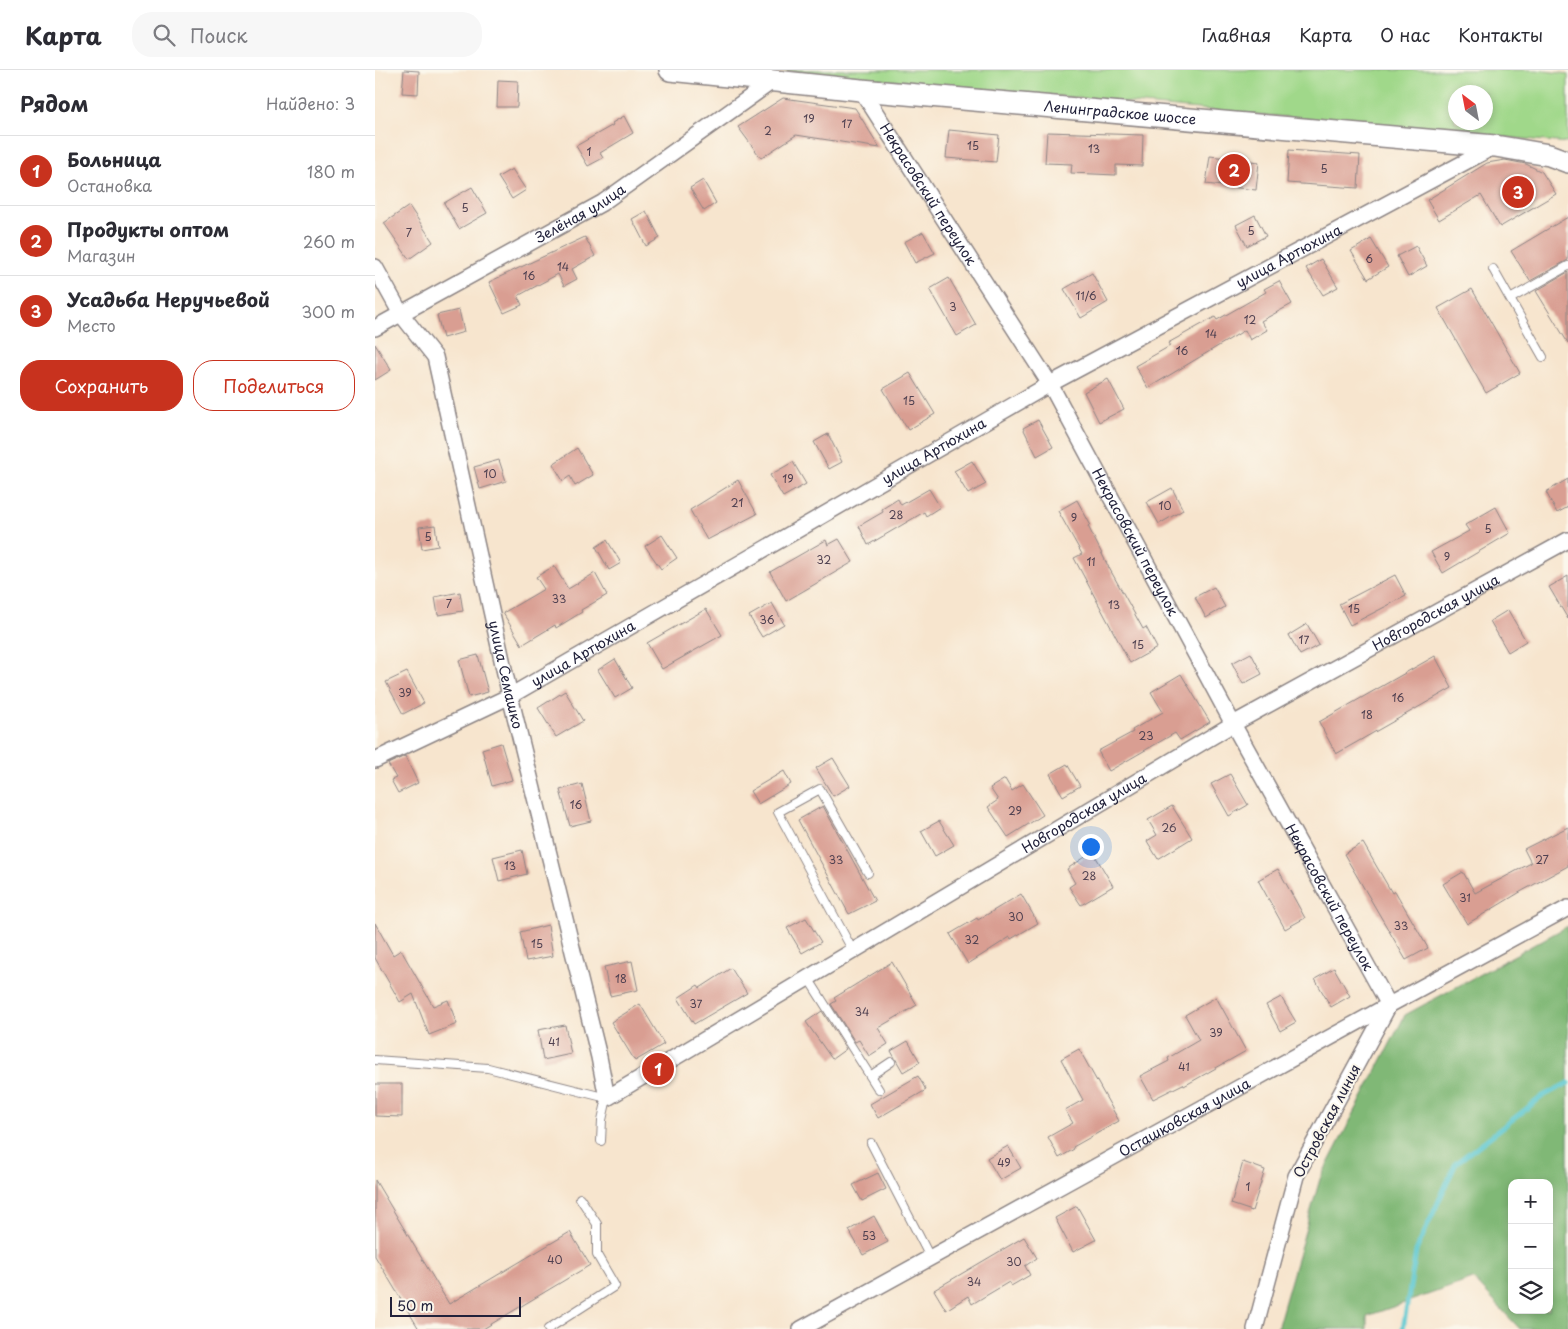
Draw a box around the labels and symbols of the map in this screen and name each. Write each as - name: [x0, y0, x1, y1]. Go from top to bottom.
- north arrow: [1448, 85, 1493, 130]
- street label: Ленинградское шоссе: [1043, 95, 1197, 130]
- house number: 19: [803, 110, 815, 127]
- house number: 17: [842, 115, 853, 132]
- street label: Некрасовский переулок: [875, 119, 982, 270]
- house number: 2: [764, 122, 772, 139]
- house number: 15: [967, 137, 979, 154]
- house number: 13: [1088, 140, 1100, 157]
- house number: 1: [587, 143, 592, 160]
- pin: 2: [1218, 151, 1250, 189]
- house number: 5: [1320, 160, 1328, 177]
- pin: 3: [1502, 173, 1534, 211]
- street label: Зелёная улица: [531, 178, 630, 248]
- house number: 5: [461, 199, 469, 216]
- street label: улица Артюхина: [1232, 219, 1345, 293]
- house number: 5: [1247, 222, 1255, 239]
- house number: 7: [406, 224, 412, 241]
- house number: 6: [1365, 250, 1373, 267]
- house number: 14: [557, 258, 569, 275]
- house number: 16: [523, 267, 536, 284]
- house number: 11/6: [1076, 287, 1097, 304]
- house number: 3: [949, 298, 957, 315]
- house number: 12: [1244, 311, 1257, 328]
- house number: 14: [1205, 325, 1217, 342]
- house number: 16: [1176, 342, 1189, 359]
- house number: 15: [903, 392, 915, 409]
- street label: улица Артюхина: [878, 412, 990, 489]
- street label: Некрасовский переулок: [1087, 464, 1184, 620]
- house number: 10: [484, 465, 496, 482]
- house number: 19: [782, 470, 794, 487]
- house number: 21: [731, 494, 743, 511]
- house number: 10: [1159, 497, 1171, 514]
- house number: 28: [889, 506, 903, 523]
- house number: 9: [1071, 509, 1077, 526]
- house number: 5: [1484, 520, 1492, 537]
- house number: 5: [424, 528, 432, 545]
- house number: 9: [1444, 548, 1450, 565]
- house number: 32: [817, 551, 832, 568]
- house number: 11: [1086, 553, 1096, 570]
- street label: Новгородская улица: [1368, 569, 1503, 656]
- house number: 33: [552, 590, 566, 607]
- house number: 7: [446, 595, 452, 612]
- house number: 13: [1108, 596, 1120, 613]
- house number: 15: [1348, 600, 1360, 617]
- house number: 36: [760, 611, 775, 628]
- street label: улица Артюхина: [527, 615, 639, 692]
- street label: улица Семашко: [484, 618, 529, 731]
- house number: 17: [1299, 631, 1310, 648]
- house number: 15: [1132, 636, 1144, 653]
- house number: 39: [398, 684, 412, 701]
- house number: 16: [1392, 689, 1405, 706]
- house number: 18: [1361, 706, 1373, 723]
- house number: 23: [1139, 727, 1153, 744]
- street label: Новгородская улица: [1017, 767, 1150, 858]
- house number: 16: [570, 796, 583, 813]
- house number: 29: [1008, 802, 1022, 819]
- house number: 26: [1161, 819, 1177, 836]
- street label: Некрасовский переулок: [1280, 820, 1379, 975]
- your location: [1078, 834, 1104, 860]
- house number: 33: [829, 851, 843, 868]
- house number: 27: [1535, 851, 1549, 868]
- house number: 13: [504, 857, 516, 874]
- house number: 28: [1082, 867, 1096, 884]
- house number: 31: [1459, 889, 1471, 906]
- house number: 30: [1008, 908, 1024, 925]
- house number: 33: [1394, 917, 1408, 934]
- house number: 32: [965, 931, 980, 948]
- house number: 15: [531, 935, 543, 952]
- house number: 18: [615, 970, 627, 987]
- house number: 37: [690, 995, 703, 1012]
- house number: 34: [855, 1003, 869, 1020]
- house number: 39: [1209, 1024, 1223, 1041]
- house number: 41: [548, 1033, 560, 1050]
- pin: 1: [642, 1050, 674, 1088]
- house number: 41: [1178, 1058, 1190, 1075]
- street label: Островская линия: [1288, 1060, 1365, 1181]
- street label: Осташковская улица: [1115, 1072, 1254, 1162]
- house number: 49: [997, 1154, 1011, 1171]
- house number: 1: [1246, 1178, 1251, 1195]
- house number: 53: [862, 1227, 876, 1244]
- house number: 40: [547, 1251, 563, 1268]
- house number: 30: [1006, 1253, 1022, 1270]
- house number: 34: [967, 1273, 981, 1290]
- scale bar: [390, 1294, 521, 1317]

